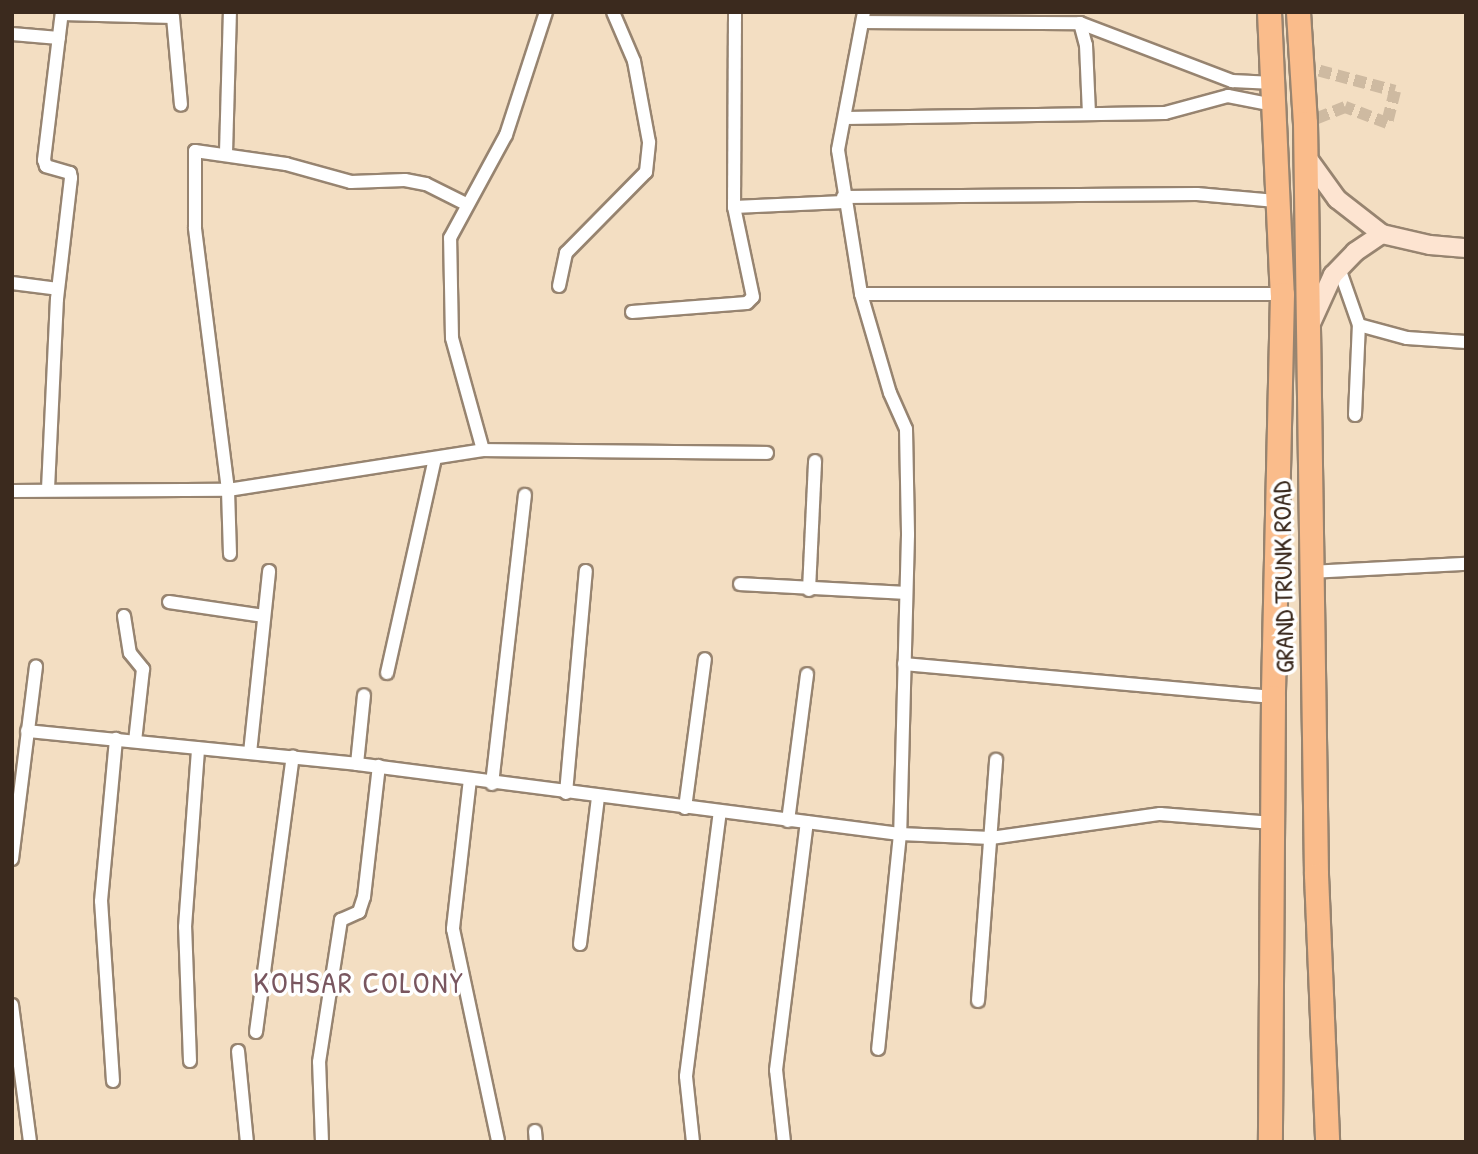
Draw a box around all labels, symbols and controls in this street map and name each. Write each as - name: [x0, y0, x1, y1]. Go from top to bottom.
- street label: GRAND TRUNK ROAD: [1266, 481, 1300, 673]
- district label: KOHSAR COLONY: [255, 964, 463, 1000]

